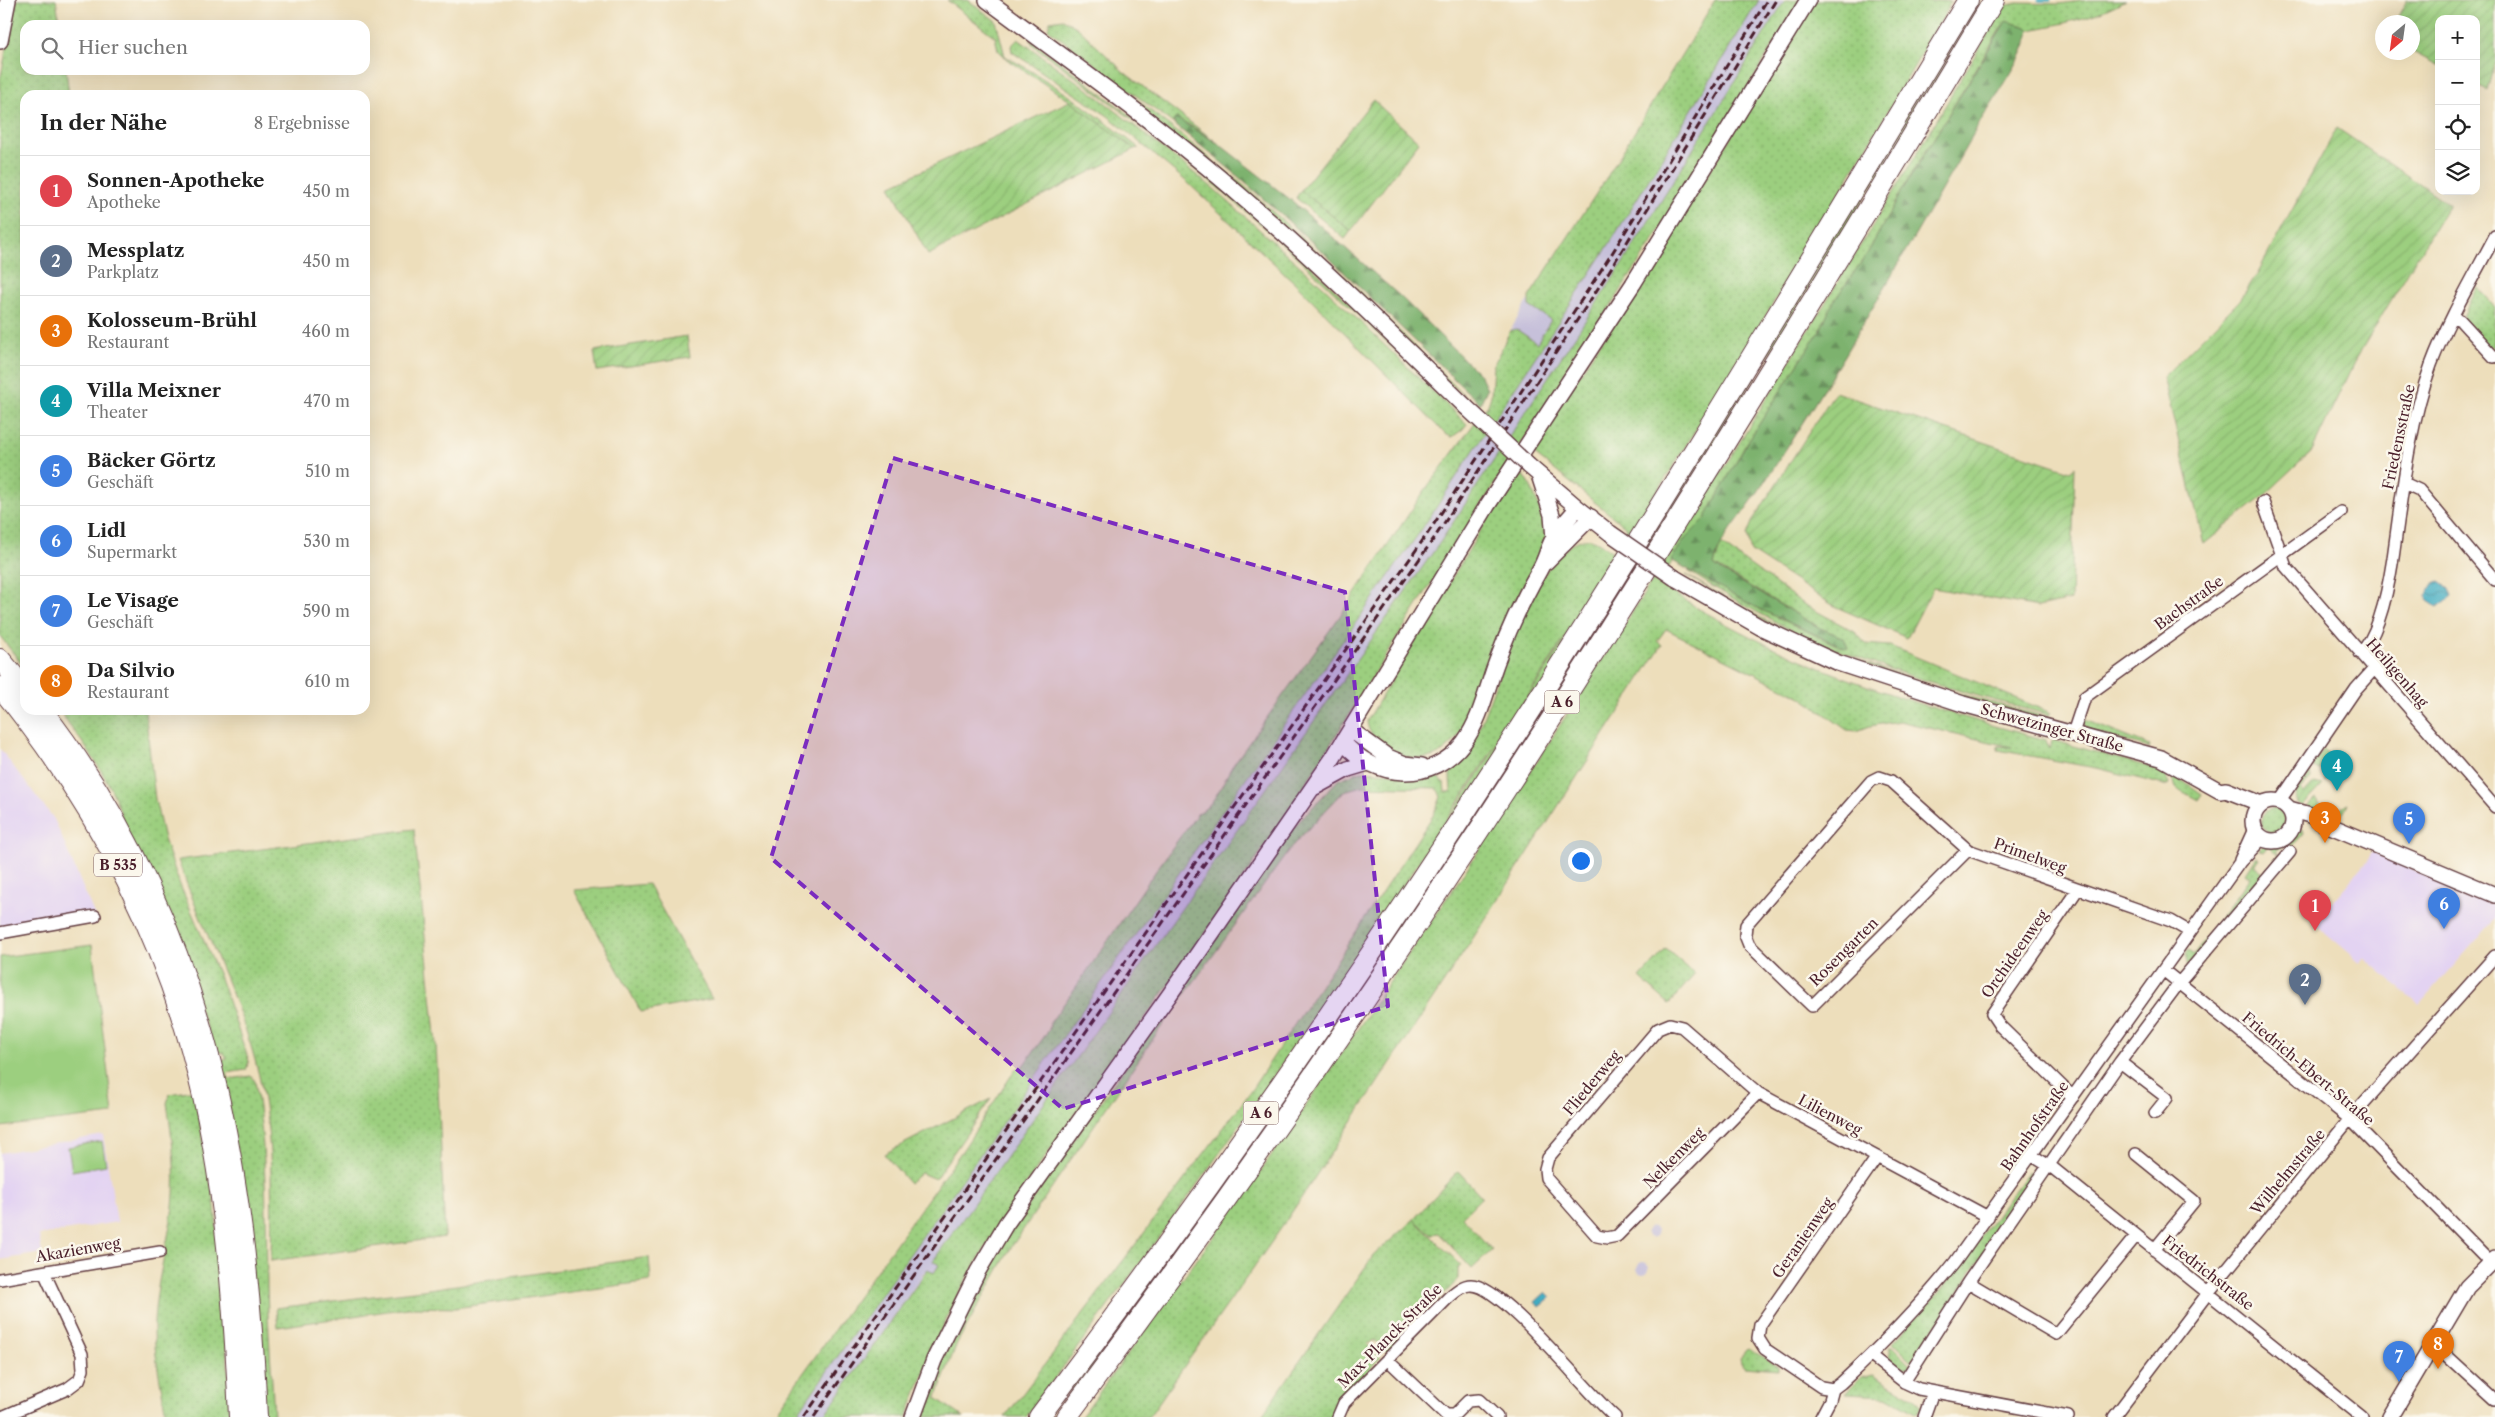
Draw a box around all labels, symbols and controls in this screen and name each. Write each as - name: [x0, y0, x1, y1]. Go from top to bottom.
- north arrow: [2375, 15, 2420, 60]
- map controls: [2435, 15, 2480, 195]
- button: +: [2435, 15, 2480, 60]
- search box: [20, 20, 370, 75]
- icon: search: [38, 34, 66, 62]
- text: Hier suchen: [78, 36, 188, 59]
- button: −: [2435, 60, 2480, 105]
- button: locate: [2435, 105, 2480, 150]
- text: In der Nähe: [40, 110, 167, 135]
- text: 8 Ergebnisse: [254, 113, 350, 133]
- button: layers: [2435, 150, 2480, 195]
- text: Sonnen-Apotheke: [87, 169, 264, 192]
- text: 1: [52, 181, 60, 201]
- text: 450 m: [303, 181, 350, 201]
- text: Apotheke: [87, 192, 161, 212]
- text: Messplatz: [87, 239, 185, 262]
- text: 2: [51, 251, 61, 271]
- text: 450 m: [303, 251, 350, 271]
- text: Parkplatz: [87, 262, 159, 282]
- text: Kolosseum-Brühl: [87, 309, 257, 332]
- text: 3: [51, 321, 61, 341]
- text: 460 m: [302, 321, 350, 341]
- text: Restaurant: [87, 332, 169, 352]
- text: Villa Meixner: [87, 379, 221, 402]
- street label: Friedensstraße: [2378, 382, 2419, 491]
- text: 4: [51, 391, 61, 411]
- text: 470 m: [304, 391, 350, 411]
- text: Theater: [87, 402, 148, 422]
- text: Bäcker Görtz: [87, 449, 216, 472]
- text: 5: [52, 461, 60, 481]
- text: 510 m: [305, 461, 350, 481]
- text: Geschäft: [87, 472, 154, 492]
- text: Lidl: [87, 519, 126, 542]
- text: 6: [51, 531, 61, 551]
- text: 530 m: [303, 531, 350, 551]
- text: Supermarkt: [87, 542, 177, 562]
- street label: Bachstraße: [2151, 571, 2227, 634]
- text: Le Visage: [87, 589, 179, 612]
- text: 7: [52, 601, 60, 621]
- text: 590 m: [303, 601, 350, 621]
- text: Geschäft: [87, 612, 154, 632]
- street label: Heiligenhag: [2362, 634, 2433, 711]
- text: Da Silvio: [87, 659, 175, 682]
- text: 8: [51, 671, 61, 691]
- text: 610 m: [305, 671, 350, 691]
- text: Restaurant: [87, 682, 169, 702]
- road number: A 6: [1544, 690, 1580, 714]
- street label: Schwetzinger Straße: [1979, 699, 2125, 756]
- pin: 4: [2321, 750, 2353, 791]
- pin: 3: [2309, 802, 2341, 843]
- pin: 5: [2393, 803, 2425, 844]
- street label: Primelweg: [1991, 834, 2069, 877]
- your location: [1568, 848, 1594, 874]
- road number: B 535: [94, 854, 142, 876]
- pin: 6: [2428, 888, 2460, 929]
- pin: 1: [2299, 890, 2331, 931]
- street label: Orchideenweg: [1977, 906, 2052, 1002]
- street label: Rosengarten: [1805, 913, 1882, 990]
- pin: 2: [2289, 964, 2321, 1005]
- street label: Friedrich-Ebert-Straße: [2238, 1008, 2378, 1129]
- street label: Fliederweg: [1559, 1046, 1624, 1119]
- street label: Bahnhofstraße: [1996, 1077, 2073, 1174]
- street label: Lilienweg: [1795, 1090, 1865, 1139]
- road number: A 6: [1244, 1102, 1278, 1124]
- street label: Nelkenweg: [1639, 1123, 1708, 1192]
- street label: Wilhelmstraße: [2246, 1125, 2329, 1219]
- street label: Geranienweg: [1768, 1194, 1837, 1282]
- street label: Friedrichstraße: [2159, 1231, 2258, 1314]
- street label: Akazienweg: [33, 1233, 122, 1266]
- street label: Max-Planck-Straße: [1334, 1280, 1446, 1392]
- pin: 8: [2422, 1328, 2454, 1369]
- pin: 7: [2383, 1341, 2415, 1382]

